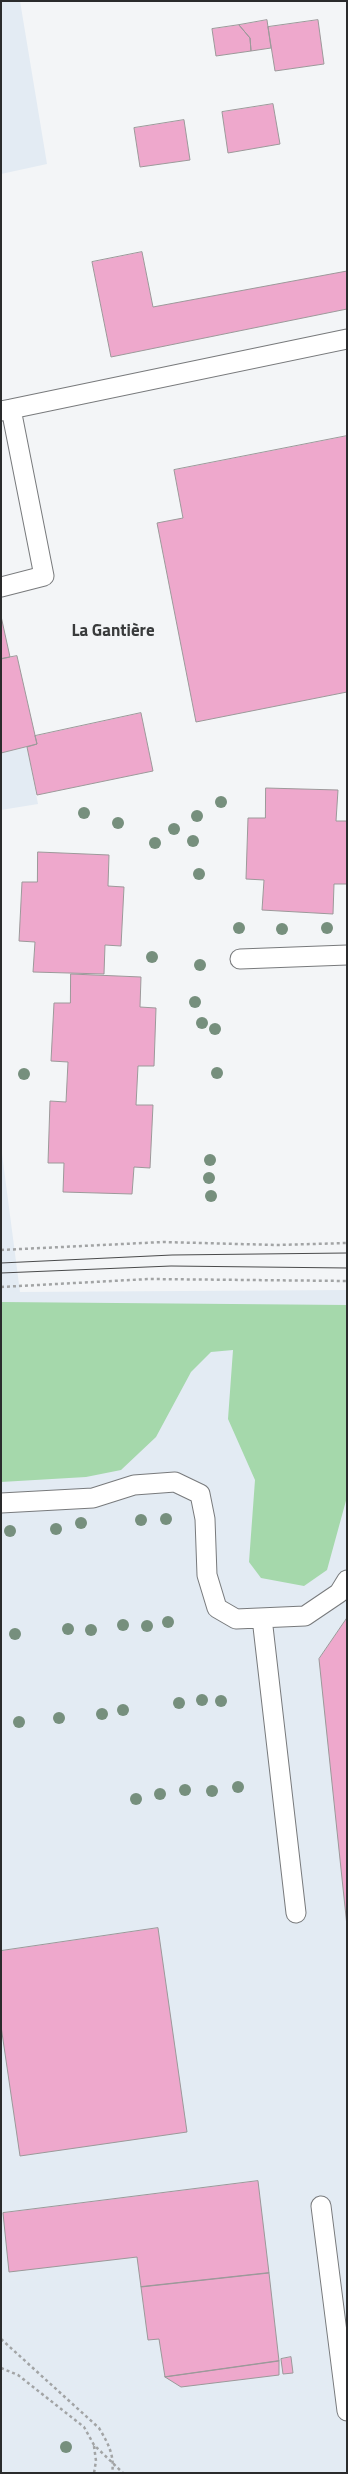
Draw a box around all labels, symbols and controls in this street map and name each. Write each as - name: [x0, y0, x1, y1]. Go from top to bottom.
- district label: La Gantière: [71, 622, 155, 642]

